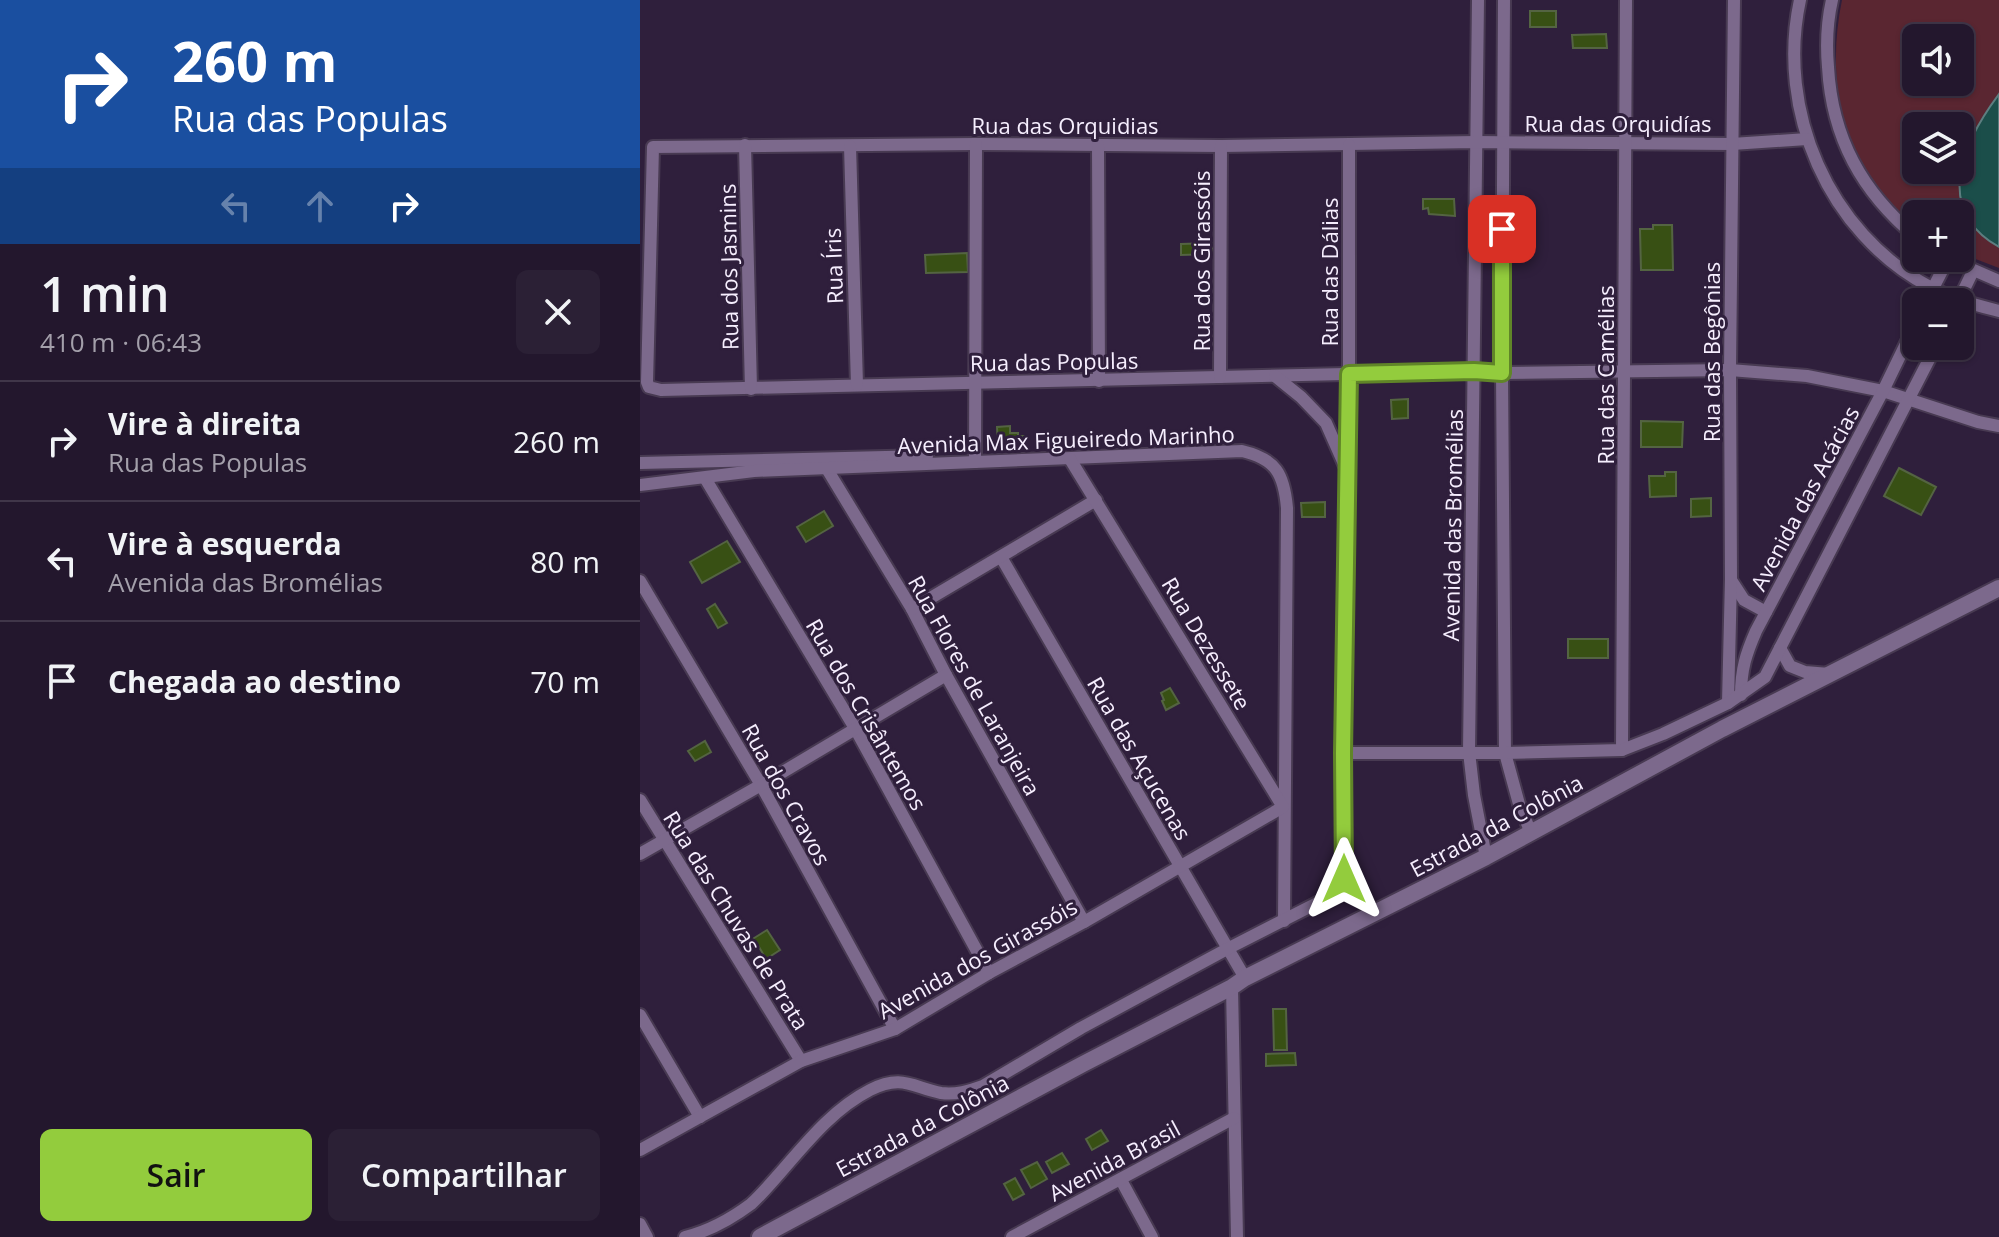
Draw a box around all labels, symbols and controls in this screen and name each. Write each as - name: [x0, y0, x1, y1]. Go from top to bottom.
- text: 260 m: [172, 22, 338, 98]
- map controls: [1902, 24, 1974, 360]
- button: sound: [1902, 24, 1974, 96]
- icon: right: [40, 32, 144, 136]
- text: Rua das Populas: [172, 94, 448, 143]
- street label: Rua das Orquidías: [1524, 108, 1712, 138]
- street label: Rua das Orquidias: [971, 110, 1159, 140]
- button: layers: [1902, 112, 1974, 184]
- street label: Rua dos Girassóis: [1186, 171, 1216, 351]
- icon: left: [214, 184, 258, 228]
- icon: ahead: [298, 184, 342, 228]
- icon: right: [382, 184, 426, 228]
- street label: Rua dos Jasmins: [712, 184, 744, 350]
- pin: [1468, 195, 1536, 263]
- street label: Rua das Dálias: [1314, 198, 1344, 346]
- button: +: [1902, 200, 1974, 272]
- icon: arrive: [1480, 207, 1524, 251]
- street label: Rua Íris: [817, 227, 849, 305]
- text: 1 min: [40, 261, 170, 326]
- street label: Rua das Begônias: [1696, 262, 1726, 442]
- button: close: [516, 270, 600, 354]
- street label: Rua das Camélias: [1590, 285, 1620, 465]
- button: −: [1902, 288, 1974, 360]
- text: 410 m · 06:43: [40, 324, 202, 360]
- street label: Rua das Populas: [969, 345, 1139, 377]
- street label: Avenida das Acácias: [1743, 400, 1865, 596]
- text: Vire à direita: [108, 403, 302, 444]
- street label: Avenida das Bromélias: [1435, 408, 1469, 642]
- street label: Avenida Max Figueiredo Marinho: [897, 418, 1235, 460]
- icon: right: [40, 419, 84, 463]
- text: 260 m: [513, 421, 600, 462]
- text: Rua das Populas: [108, 444, 307, 480]
- text: Vire à esquerda: [108, 523, 342, 564]
- icon: left: [40, 539, 84, 583]
- text: 80 m: [530, 541, 600, 582]
- text: Avenida das Bromélias: [108, 564, 383, 600]
- street label: Rua Flores de Laranjeira: [902, 570, 1048, 800]
- street label: Rua Dezessete: [1156, 571, 1258, 715]
- street label: Rua dos Crisântemos: [800, 613, 934, 815]
- icon: arrive: [40, 659, 84, 703]
- text: Chegada ao destino: [108, 661, 401, 702]
- text: 70 m: [530, 661, 600, 702]
- street label: Rua das Açucenas: [1081, 671, 1199, 845]
- street label: Rua dos Cravos: [736, 718, 838, 870]
- street label: Estrada da Colônia: [1404, 767, 1588, 883]
- street label: Rua das Chuvas de Prata: [657, 805, 817, 1035]
- position arrow: [1302, 837, 1386, 921]
- street label: Avenida dos Girassóis: [872, 891, 1082, 1025]
- street label: Estrada da Colônia: [830, 1067, 1014, 1183]
- street label: Avenida Brasil: [1043, 1113, 1185, 1207]
- button: Sair: [40, 1129, 312, 1221]
- button: Compartilhar: [328, 1129, 600, 1221]

